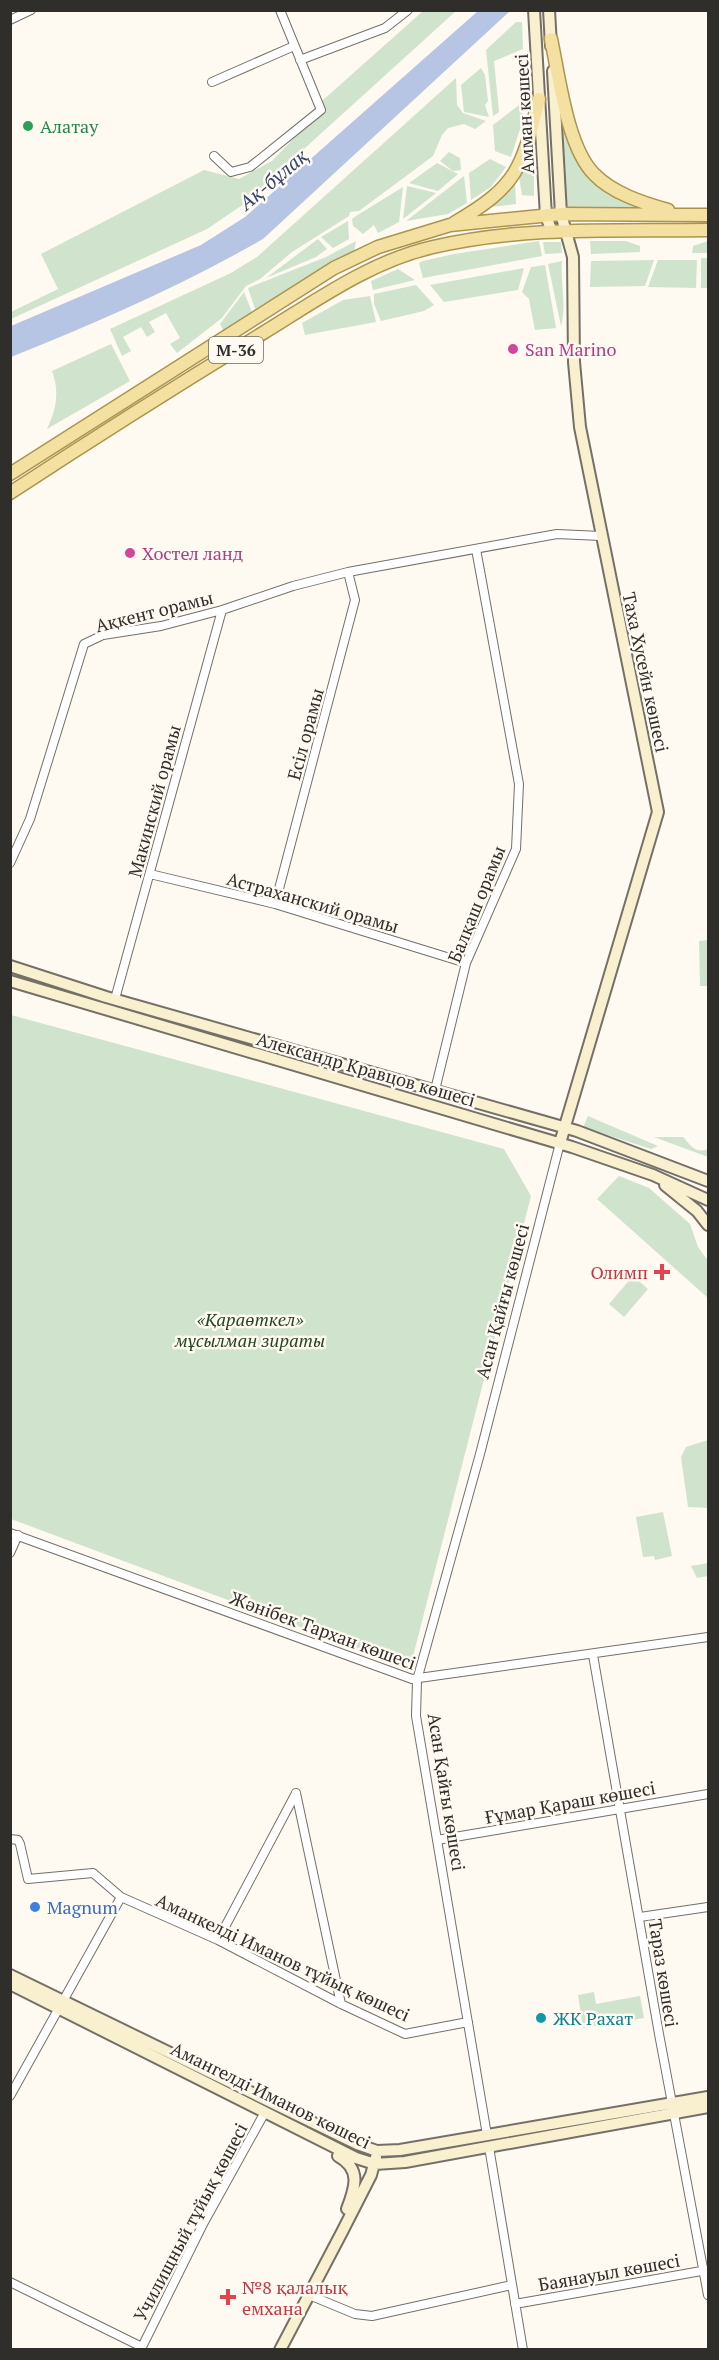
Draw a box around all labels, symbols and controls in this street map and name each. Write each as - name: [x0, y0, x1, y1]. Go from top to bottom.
- street label: Амман көшесі: [509, 53, 539, 175]
- place label: Алатау: [40, 114, 99, 138]
- marker: Алатау: [21, 119, 35, 133]
- water label: Ақ-бұлақ: [232, 142, 313, 217]
- road number: M-36: [209, 337, 263, 363]
- place label: San Marino: [525, 337, 617, 361]
- marker: San Marino: [506, 342, 520, 356]
- place label: Хостел ланд: [142, 541, 243, 565]
- marker: Хостел ланд: [123, 546, 137, 560]
- street label: Ақкент орамы: [93, 585, 215, 637]
- street label: Таха Хусейн көшесі: [617, 590, 675, 754]
- street label: Есіл орамы: [281, 685, 329, 783]
- street label: Макинский орамы: [122, 722, 186, 880]
- street label: Балқаш орамы: [442, 842, 510, 966]
- street label: Астраханский орамы: [224, 866, 402, 938]
- street label: Александр Кравцов көшесі: [254, 1026, 478, 1112]
- street label: Асан Қайғы көшесі: [470, 1221, 534, 1381]
- place label: Олимп: [590, 1260, 648, 1284]
- marker: Олимп: [653, 1263, 671, 1281]
- park label: «Қараөткел» мұсылман зираты: [174, 1307, 325, 1352]
- street label: Жәнібек Тархан көшесі: [227, 1585, 419, 1675]
- street label: Асан Қайғы көшесі: [423, 1711, 471, 1873]
- street label: Ғұмар Қараш көшесі: [483, 1775, 657, 1829]
- street label: Аманкелді Иманов тұйық көшесі: [152, 1887, 414, 2027]
- place label: Magnum: [47, 1895, 118, 1919]
- marker: Magnum: [28, 1900, 42, 1914]
- street label: Тараз көшесі: [644, 1917, 684, 2029]
- place label: ЖК Рахат: [553, 2006, 633, 2030]
- marker: ЖК Рахат: [534, 2011, 548, 2025]
- street label: Амангелді Иманов көшесі: [167, 2036, 375, 2154]
- street label: Училищный тұйық көшесі: [127, 2119, 253, 2325]
- street label: Баянауыл көшесі: [536, 2248, 682, 2296]
- place label: №8 қалалық емхана: [242, 2275, 347, 2320]
- marker: №8 қалалық емхана: [219, 2288, 237, 2306]

